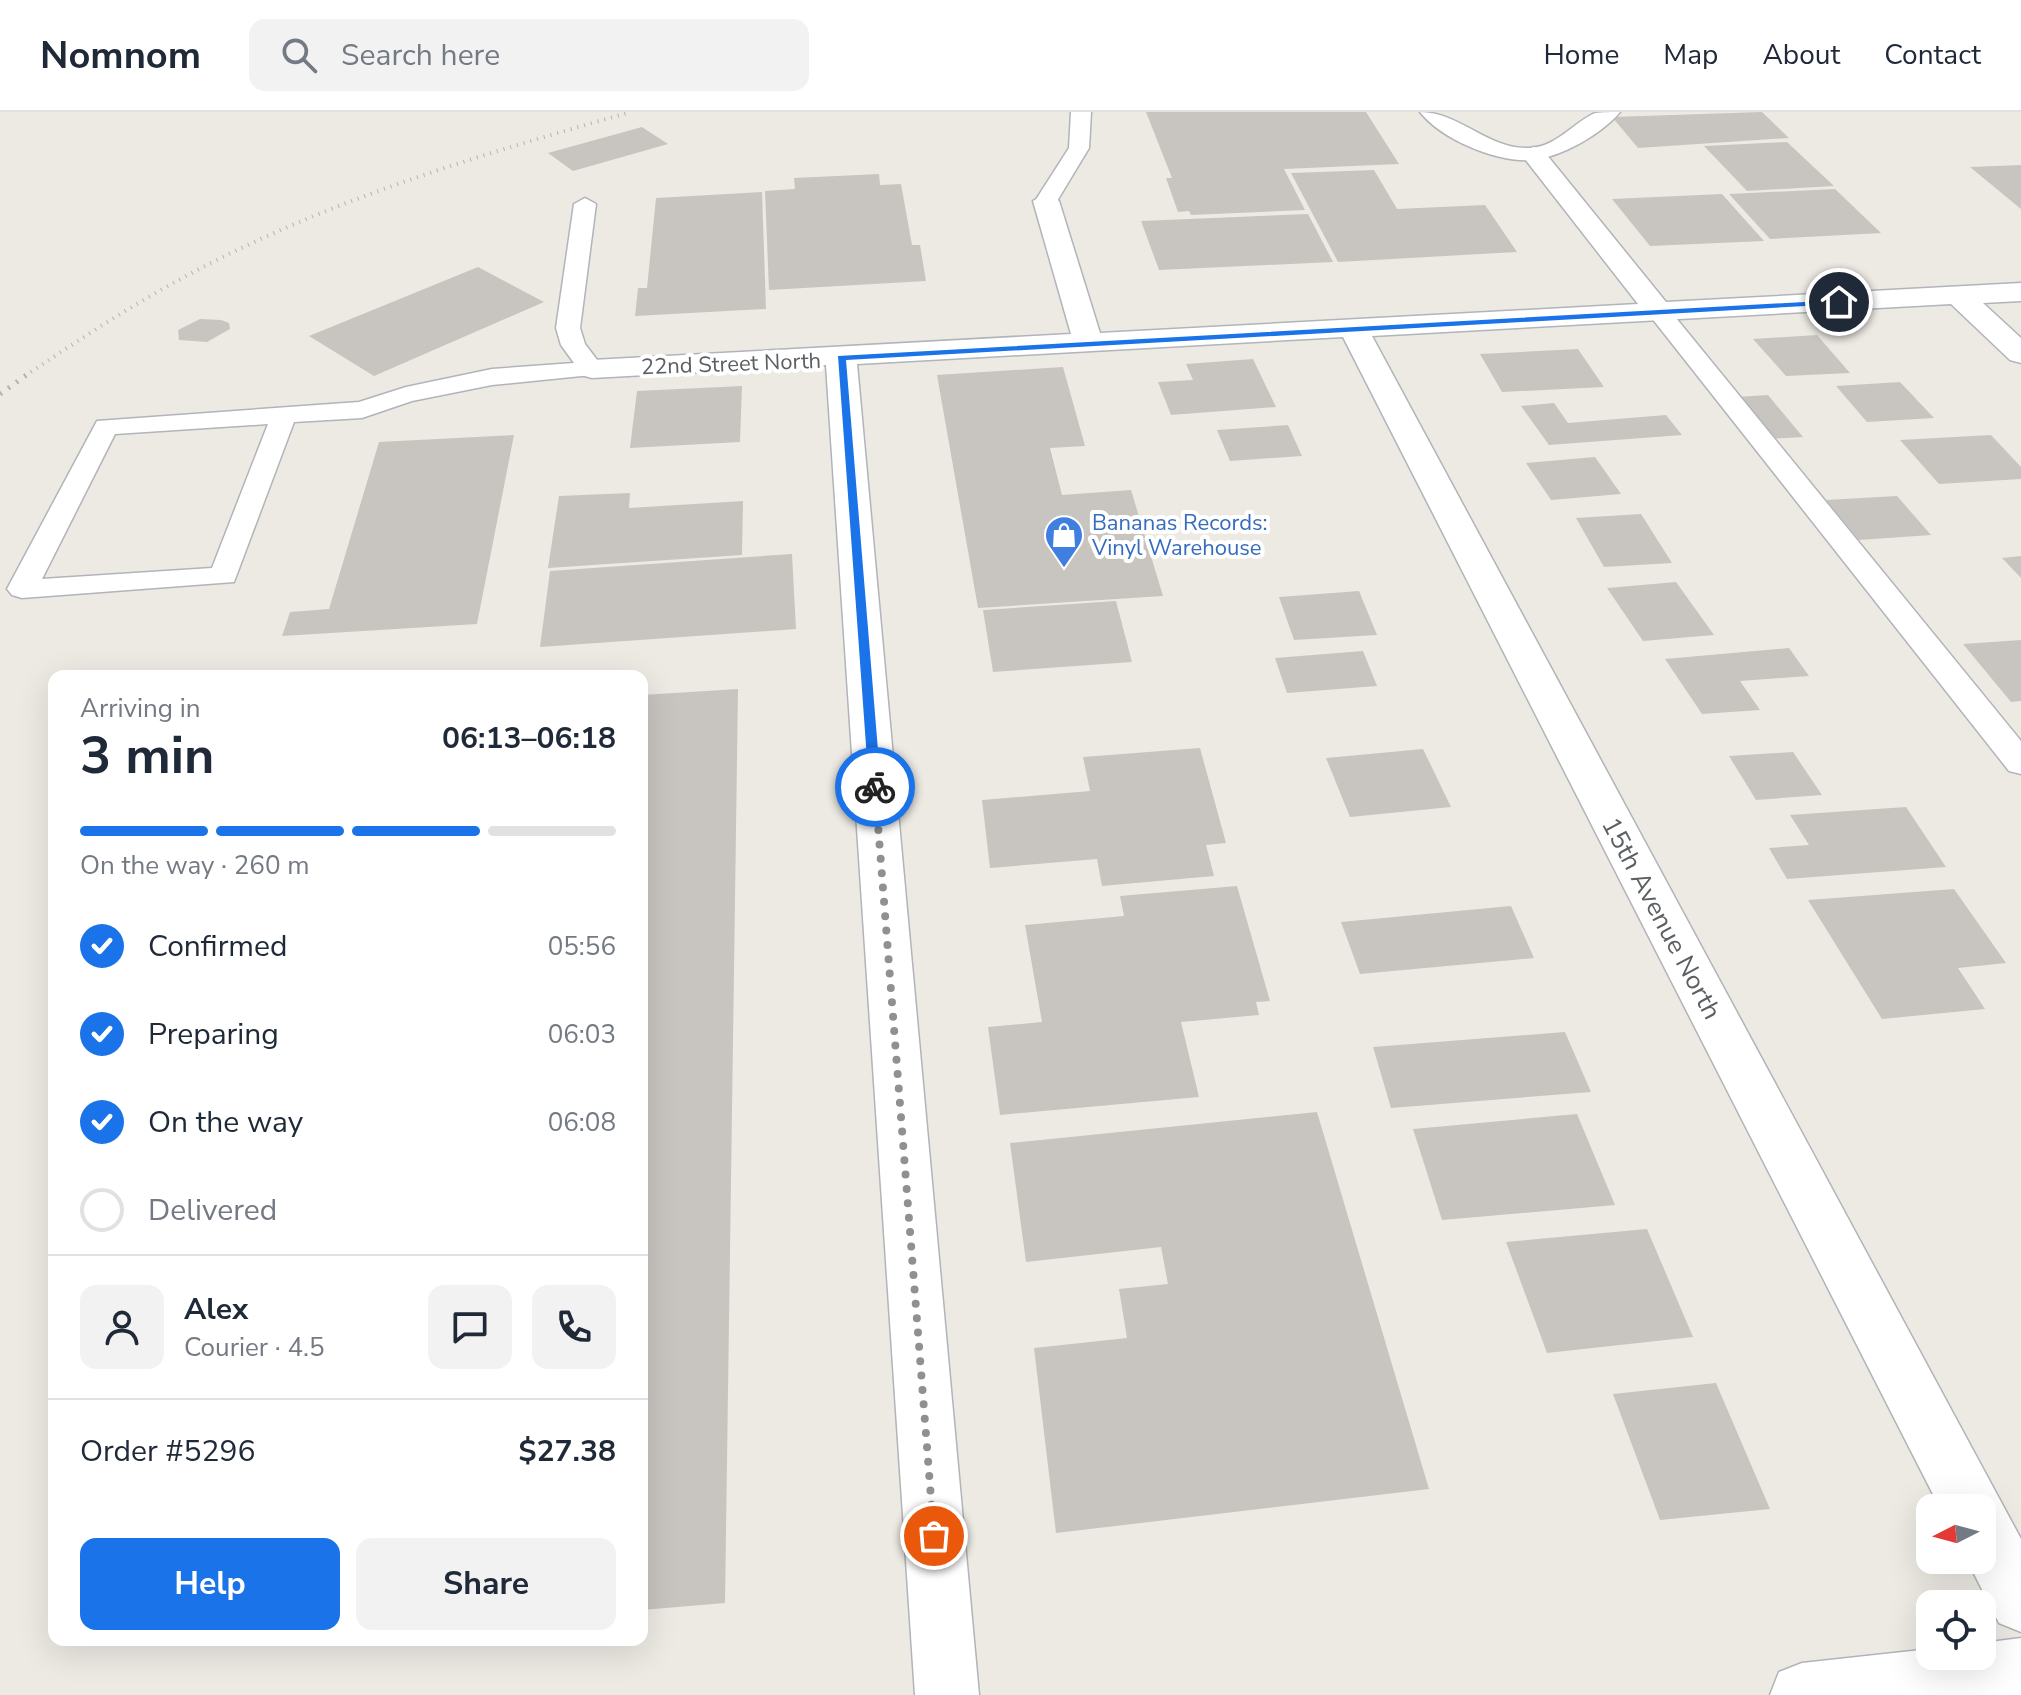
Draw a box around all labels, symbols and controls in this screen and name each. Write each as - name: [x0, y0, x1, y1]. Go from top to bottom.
- search box: [249, 19, 809, 91]
- text: Nomnom: [40, 30, 201, 81]
- icon: search: [277, 33, 321, 77]
- text: Search here: [341, 35, 500, 76]
- text: Home: [1544, 36, 1619, 74]
- text: Map: [1663, 36, 1718, 74]
- text: About: [1762, 36, 1840, 74]
- text: Contact: [1884, 36, 1981, 74]
- pin: [1805, 268, 1873, 336]
- icon: home: [1817, 280, 1861, 324]
- street label: 22nd Street North: [640, 346, 822, 382]
- place label: Bananas Records: Vinyl Warehouse: [1091, 508, 1268, 563]
- shop icon: Bananas Records: Vinyl Warehouse: [1043, 514, 1085, 569]
- text: Arriving in: [80, 691, 201, 726]
- text: 06:13–06:18: [442, 718, 616, 759]
- text: 3 min: [80, 720, 215, 791]
- courier: [835, 747, 915, 827]
- icon: bike: [853, 765, 897, 809]
- street label: 15th Avenue North: [1593, 811, 1730, 1026]
- text: On the way · 260 m: [80, 848, 309, 883]
- icon: check: [80, 924, 124, 968]
- text: Confirmed: [148, 926, 288, 967]
- text: 05:56: [548, 929, 616, 964]
- icon: check: [80, 1012, 124, 1056]
- text: Preparing: [148, 1014, 279, 1055]
- text: 06:03: [548, 1017, 616, 1052]
- icon: check: [80, 1100, 124, 1144]
- text: On the way: [148, 1102, 303, 1143]
- text: 06:08: [548, 1105, 616, 1140]
- text: Delivered: [148, 1190, 277, 1231]
- button: person: [80, 1285, 164, 1369]
- button: chat: [428, 1285, 512, 1369]
- button: phone: [532, 1285, 616, 1369]
- text: Alex: [184, 1289, 248, 1330]
- text: Courier · 4.5: [184, 1330, 325, 1365]
- text: Order #5296: [80, 1431, 255, 1472]
- text: $27.38: [519, 1431, 616, 1472]
- north arrow: [1916, 1494, 1996, 1574]
- map controls: [1916, 1494, 1996, 1670]
- pin: [900, 1502, 968, 1570]
- icon: bag: [912, 1514, 956, 1558]
- button: Help: [80, 1538, 340, 1630]
- button: Share: [356, 1538, 616, 1630]
- button: locate: [1916, 1590, 1996, 1670]

